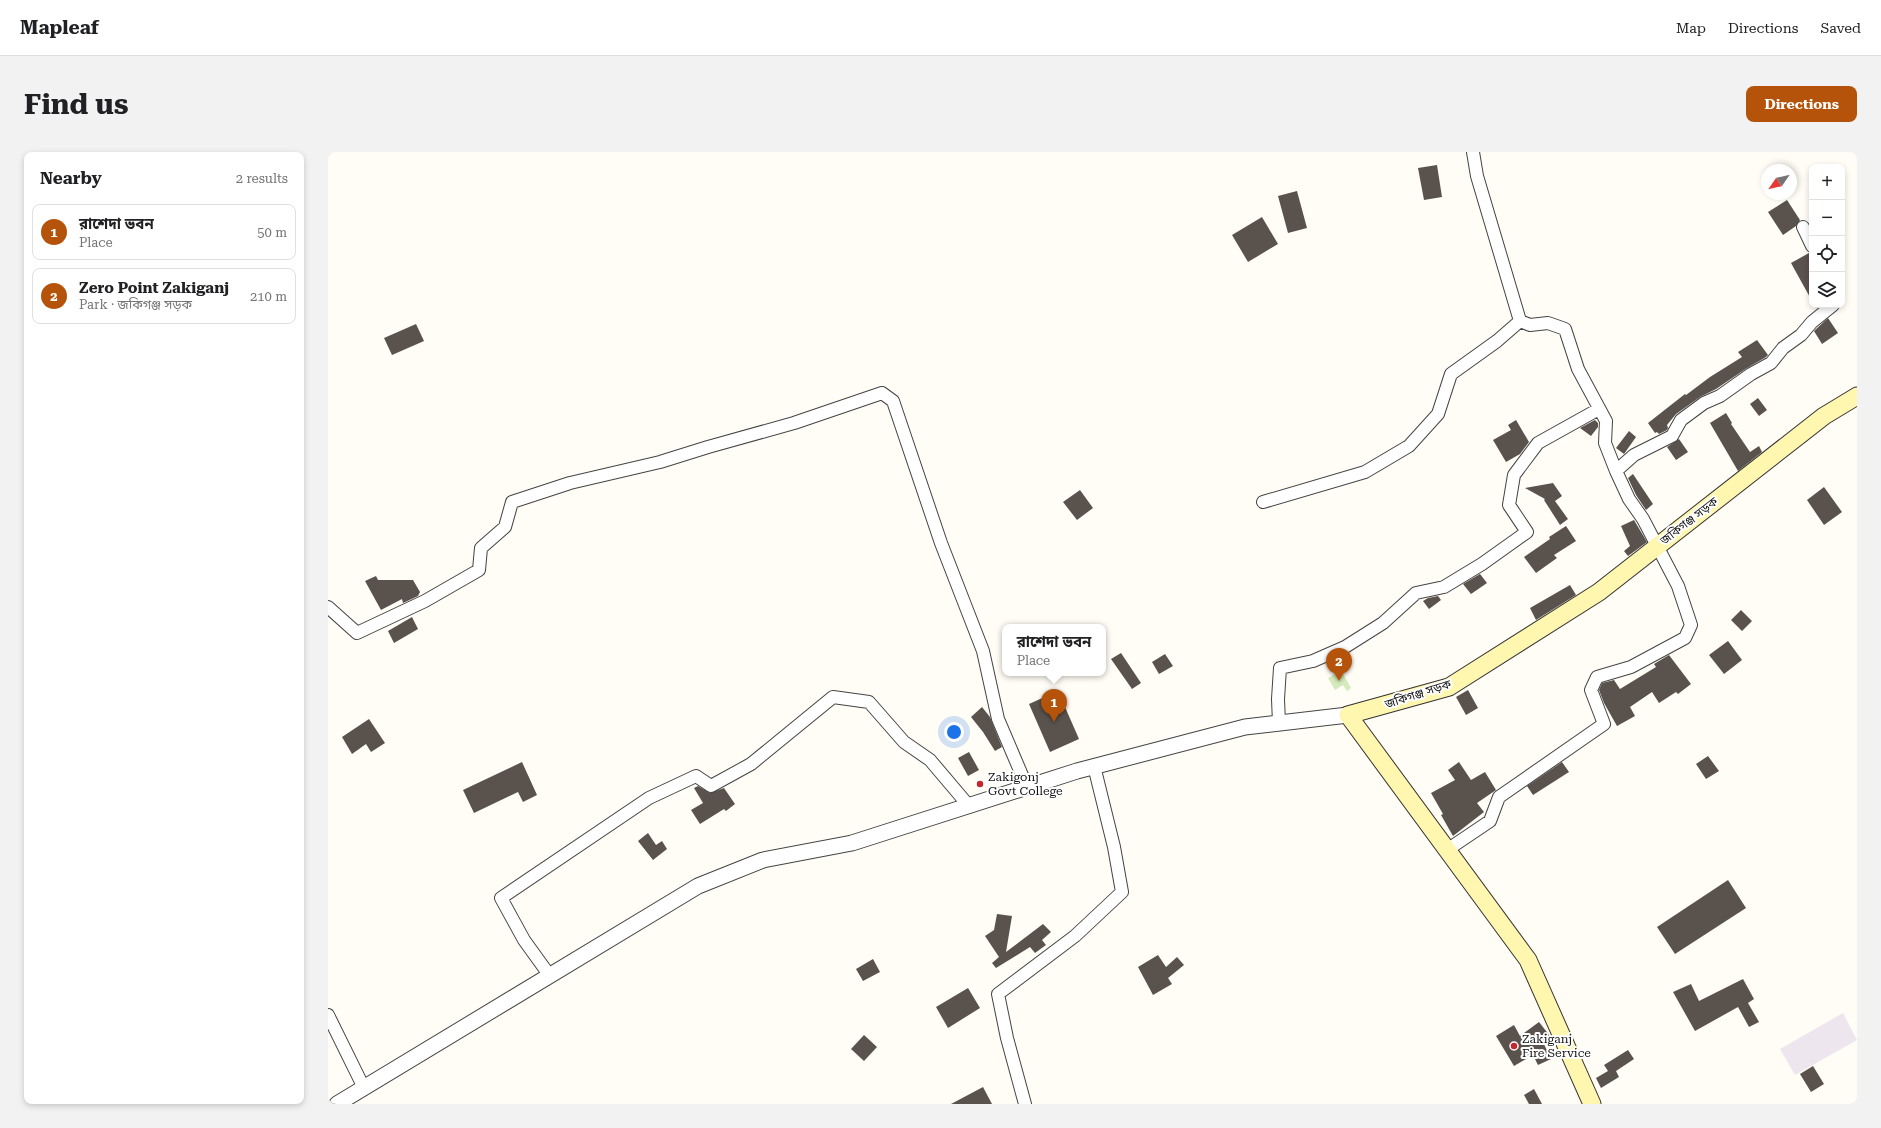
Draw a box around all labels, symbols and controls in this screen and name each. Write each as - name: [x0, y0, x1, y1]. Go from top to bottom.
- text: Mapleaf: [20, 16, 99, 39]
- text: Map: [1676, 20, 1706, 36]
- text: Directions: [1728, 20, 1798, 36]
- text: Saved: [1820, 20, 1861, 36]
- button: Directions: [1746, 86, 1857, 122]
- text: Find us: [24, 88, 128, 121]
- north arrow: [1761, 164, 1797, 200]
- map controls: [1809, 164, 1845, 308]
- button: +: [1809, 164, 1845, 200]
- text: Nearby: [40, 168, 102, 188]
- text: 2 results: [236, 171, 288, 186]
- button: −: [1809, 200, 1845, 236]
- text: রাশেদা ভবন: [79, 215, 154, 233]
- text: 1: [50, 225, 58, 240]
- text: 50 m: [257, 225, 287, 240]
- text: Place: [79, 235, 113, 250]
- button: locate: [1809, 236, 1845, 272]
- button: layers: [1809, 272, 1845, 308]
- text: Zero Point Zakiganj: [79, 279, 229, 297]
- text: 2: [50, 289, 58, 304]
- text: 210 m: [250, 289, 287, 304]
- text: Park · জকিগঞ্জ সড়ক: [79, 297, 192, 312]
- street label: জকিগঞ্জ সড়ক: [1656, 493, 1721, 548]
- popup: [1002, 624, 1106, 676]
- text: রাশেদা ভবন: [1017, 633, 1091, 651]
- pin: 2: [1326, 648, 1352, 681]
- text: Place: [1017, 653, 1050, 668]
- street label: জকিগঞ্জ সড়ক: [1382, 676, 1453, 712]
- pin: 1: [1041, 689, 1067, 722]
- your location: [944, 722, 964, 742]
- place label: Zakigonj Govt College: [988, 770, 1063, 798]
- marker: Zakigonj Govt College: [975, 779, 985, 789]
- place label: Zakiganj Fire Service: [1522, 1032, 1591, 1060]
- marker: Zakiganj Fire Service: [1509, 1041, 1519, 1051]

